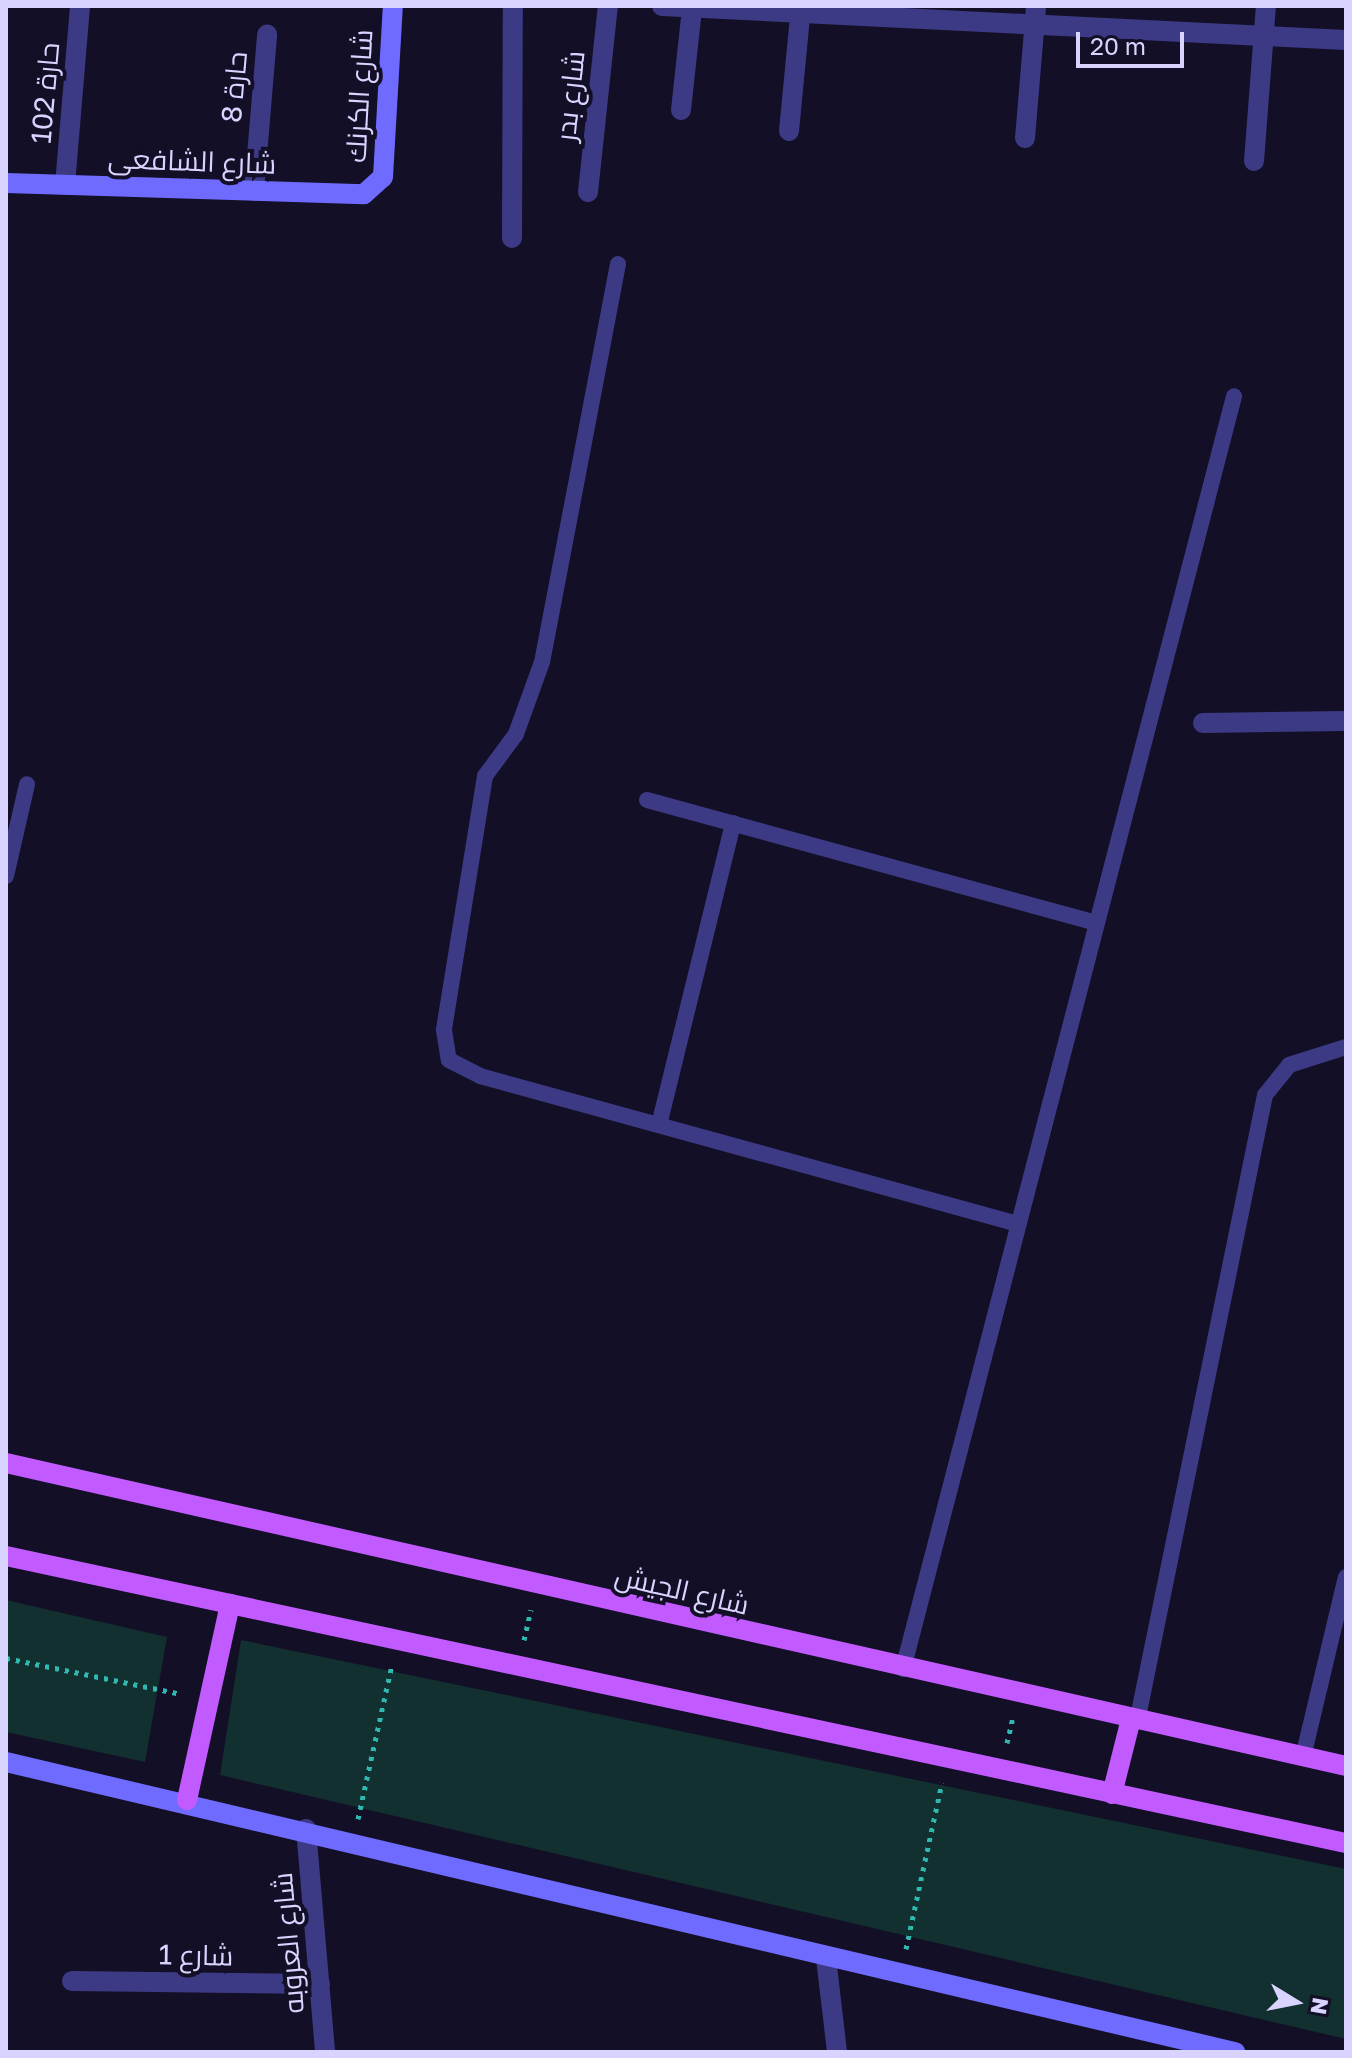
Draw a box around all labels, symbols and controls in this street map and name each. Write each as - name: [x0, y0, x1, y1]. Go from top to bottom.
- scale bar: [1080, 16, 1188, 66]
- street label: شارع الكرنك: [339, 28, 379, 164]
- text: 20 m: [1090, 31, 1146, 60]
- street label: حارة 102: [24, 41, 66, 145]
- street label: شارع بدر: [549, 49, 591, 143]
- street label: حارة 8: [214, 50, 254, 124]
- street label: شارع الشافعى: [107, 141, 277, 181]
- street label: شارع الجيش: [612, 1558, 752, 1622]
- street label: شارع العروبه: [265, 1871, 311, 2015]
- street label: شارع 1: [158, 1938, 234, 1972]
- north arrow: [1256, 1962, 1336, 2042]
- text: N: [1305, 1996, 1335, 2017]

